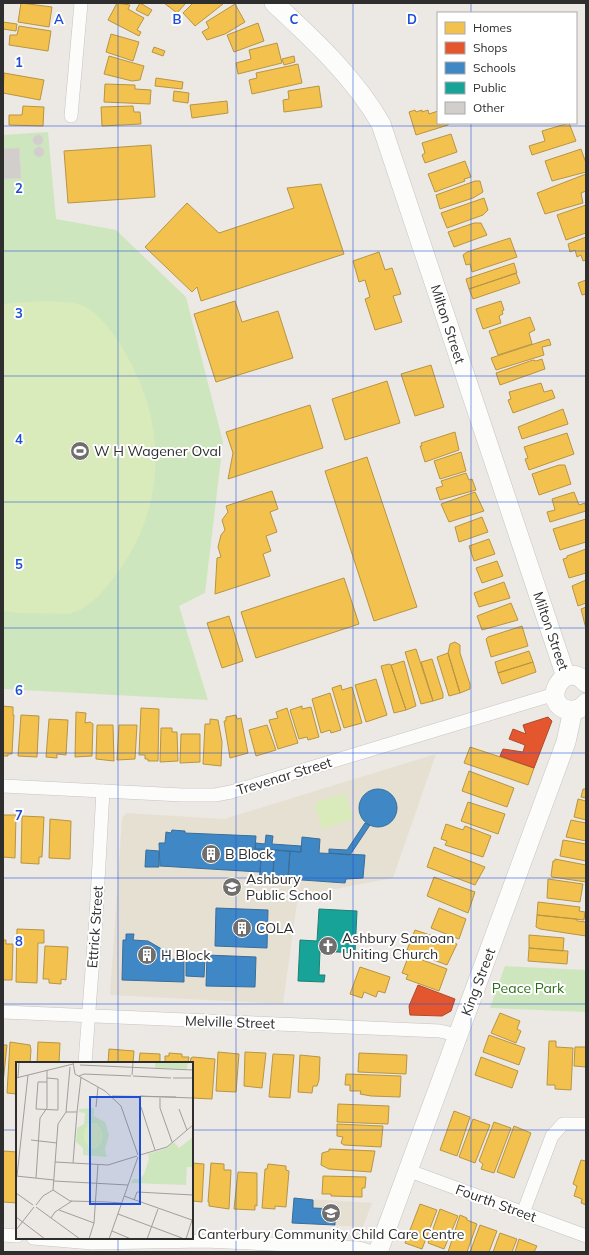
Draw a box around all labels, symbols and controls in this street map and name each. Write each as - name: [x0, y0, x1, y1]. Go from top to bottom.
- text: A: [54, 11, 64, 27]
- text: B: [173, 11, 182, 27]
- text: C: [290, 11, 299, 27]
- text: D: [407, 11, 417, 27]
- legend: [437, 12, 577, 124]
- text: Homes: [473, 20, 512, 35]
- text: Shops: [473, 40, 508, 55]
- text: 1: [15, 54, 23, 70]
- text: Schools: [473, 60, 516, 75]
- text: Public: [473, 80, 507, 95]
- text: Other: [473, 100, 505, 115]
- text: 2: [15, 180, 23, 196]
- street label: Milton Street: [427, 282, 469, 366]
- text: 3: [15, 305, 23, 321]
- text: 4: [15, 431, 23, 447]
- sports icon: W H Wagener Oval: [69, 440, 91, 462]
- place label: W H Wagener Oval: [94, 442, 221, 460]
- text: 5: [15, 556, 23, 572]
- street label: Milton Street: [529, 589, 573, 673]
- text: 6: [15, 682, 23, 698]
- street label: Trevenar Street: [234, 753, 334, 799]
- text: 7: [15, 807, 23, 823]
- building icon: B Block: [200, 843, 222, 865]
- place label: B Block: [225, 845, 274, 863]
- place label: Ashbury Public School: [246, 870, 332, 904]
- school or university icon: Ashbury Public School: [221, 876, 243, 898]
- street label: Ettrick Street: [83, 885, 107, 969]
- building icon: COLA: [231, 917, 253, 939]
- place label: COLA: [256, 919, 294, 937]
- place label: Ashbury Samoan Uniting Church: [342, 929, 454, 963]
- text: 8: [15, 933, 23, 949]
- church icon: Ashbury Samoan Uniting Church: [317, 935, 339, 957]
- building icon: H Block: [136, 944, 158, 966]
- street label: King Street: [457, 945, 499, 1018]
- place label: H Block: [161, 946, 211, 964]
- park label: Peace Park: [492, 979, 565, 997]
- street label: Melville Street: [185, 1011, 276, 1033]
- inset map: [16, 1062, 193, 1239]
- street label: Fourth Street: [453, 1180, 539, 1226]
- school or university icon: Canterbury Community Child Care Centre: [320, 1202, 342, 1224]
- place label: Canterbury Community Child Care Centre: [198, 1225, 464, 1243]

